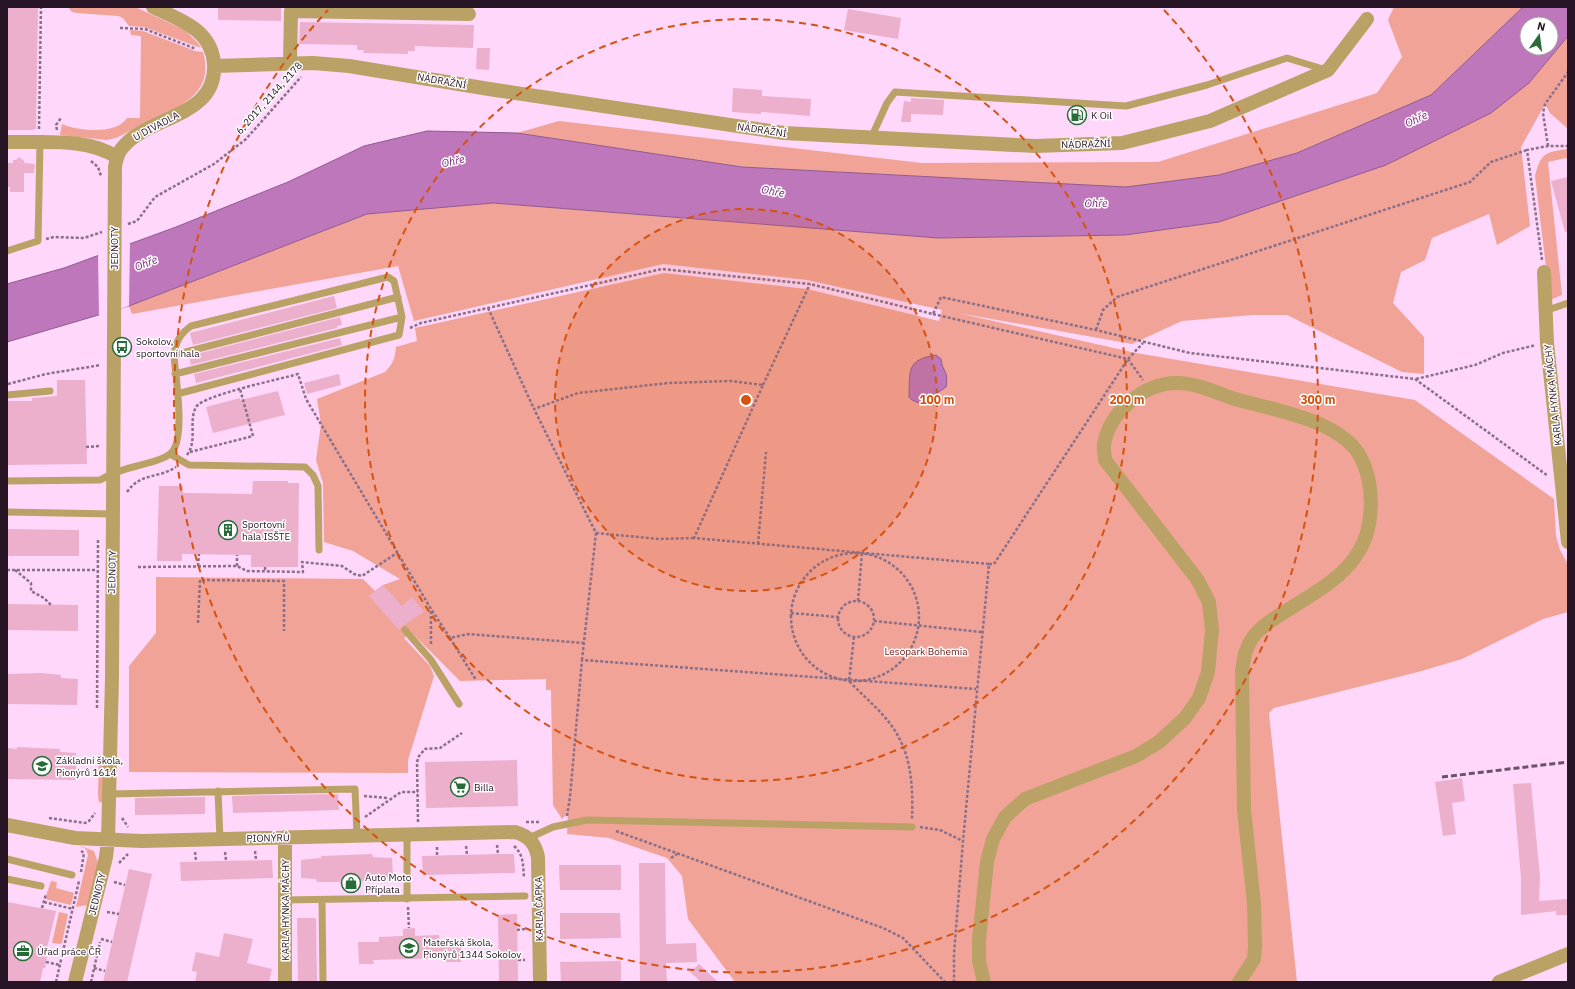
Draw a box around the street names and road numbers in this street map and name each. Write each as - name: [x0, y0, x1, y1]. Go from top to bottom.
- street label: 6, 2017, 2144, 2178: [233, 59, 305, 137]
- street label: NÁDRAŽNÍ: [416, 70, 468, 92]
- street label: U DIVADLA: [131, 108, 182, 144]
- street label: NÁDRAŽNÍ: [736, 120, 788, 140]
- street label: NÁDRAŽNÍ: [1061, 137, 1111, 151]
- street label: JEDNOTY: [108, 226, 121, 270]
- street label: KARLA HYNKA MÁCHY: [1541, 344, 1565, 446]
- street label: JEDNOTY: [105, 550, 119, 594]
- street label: PIONÝRŮ: [246, 831, 290, 845]
- street label: KARLA HYNKA MÁCHY: [279, 859, 292, 961]
- street label: JEDNOTY: [85, 871, 109, 917]
- street label: KARLA ČAPKA: [532, 876, 546, 941]

